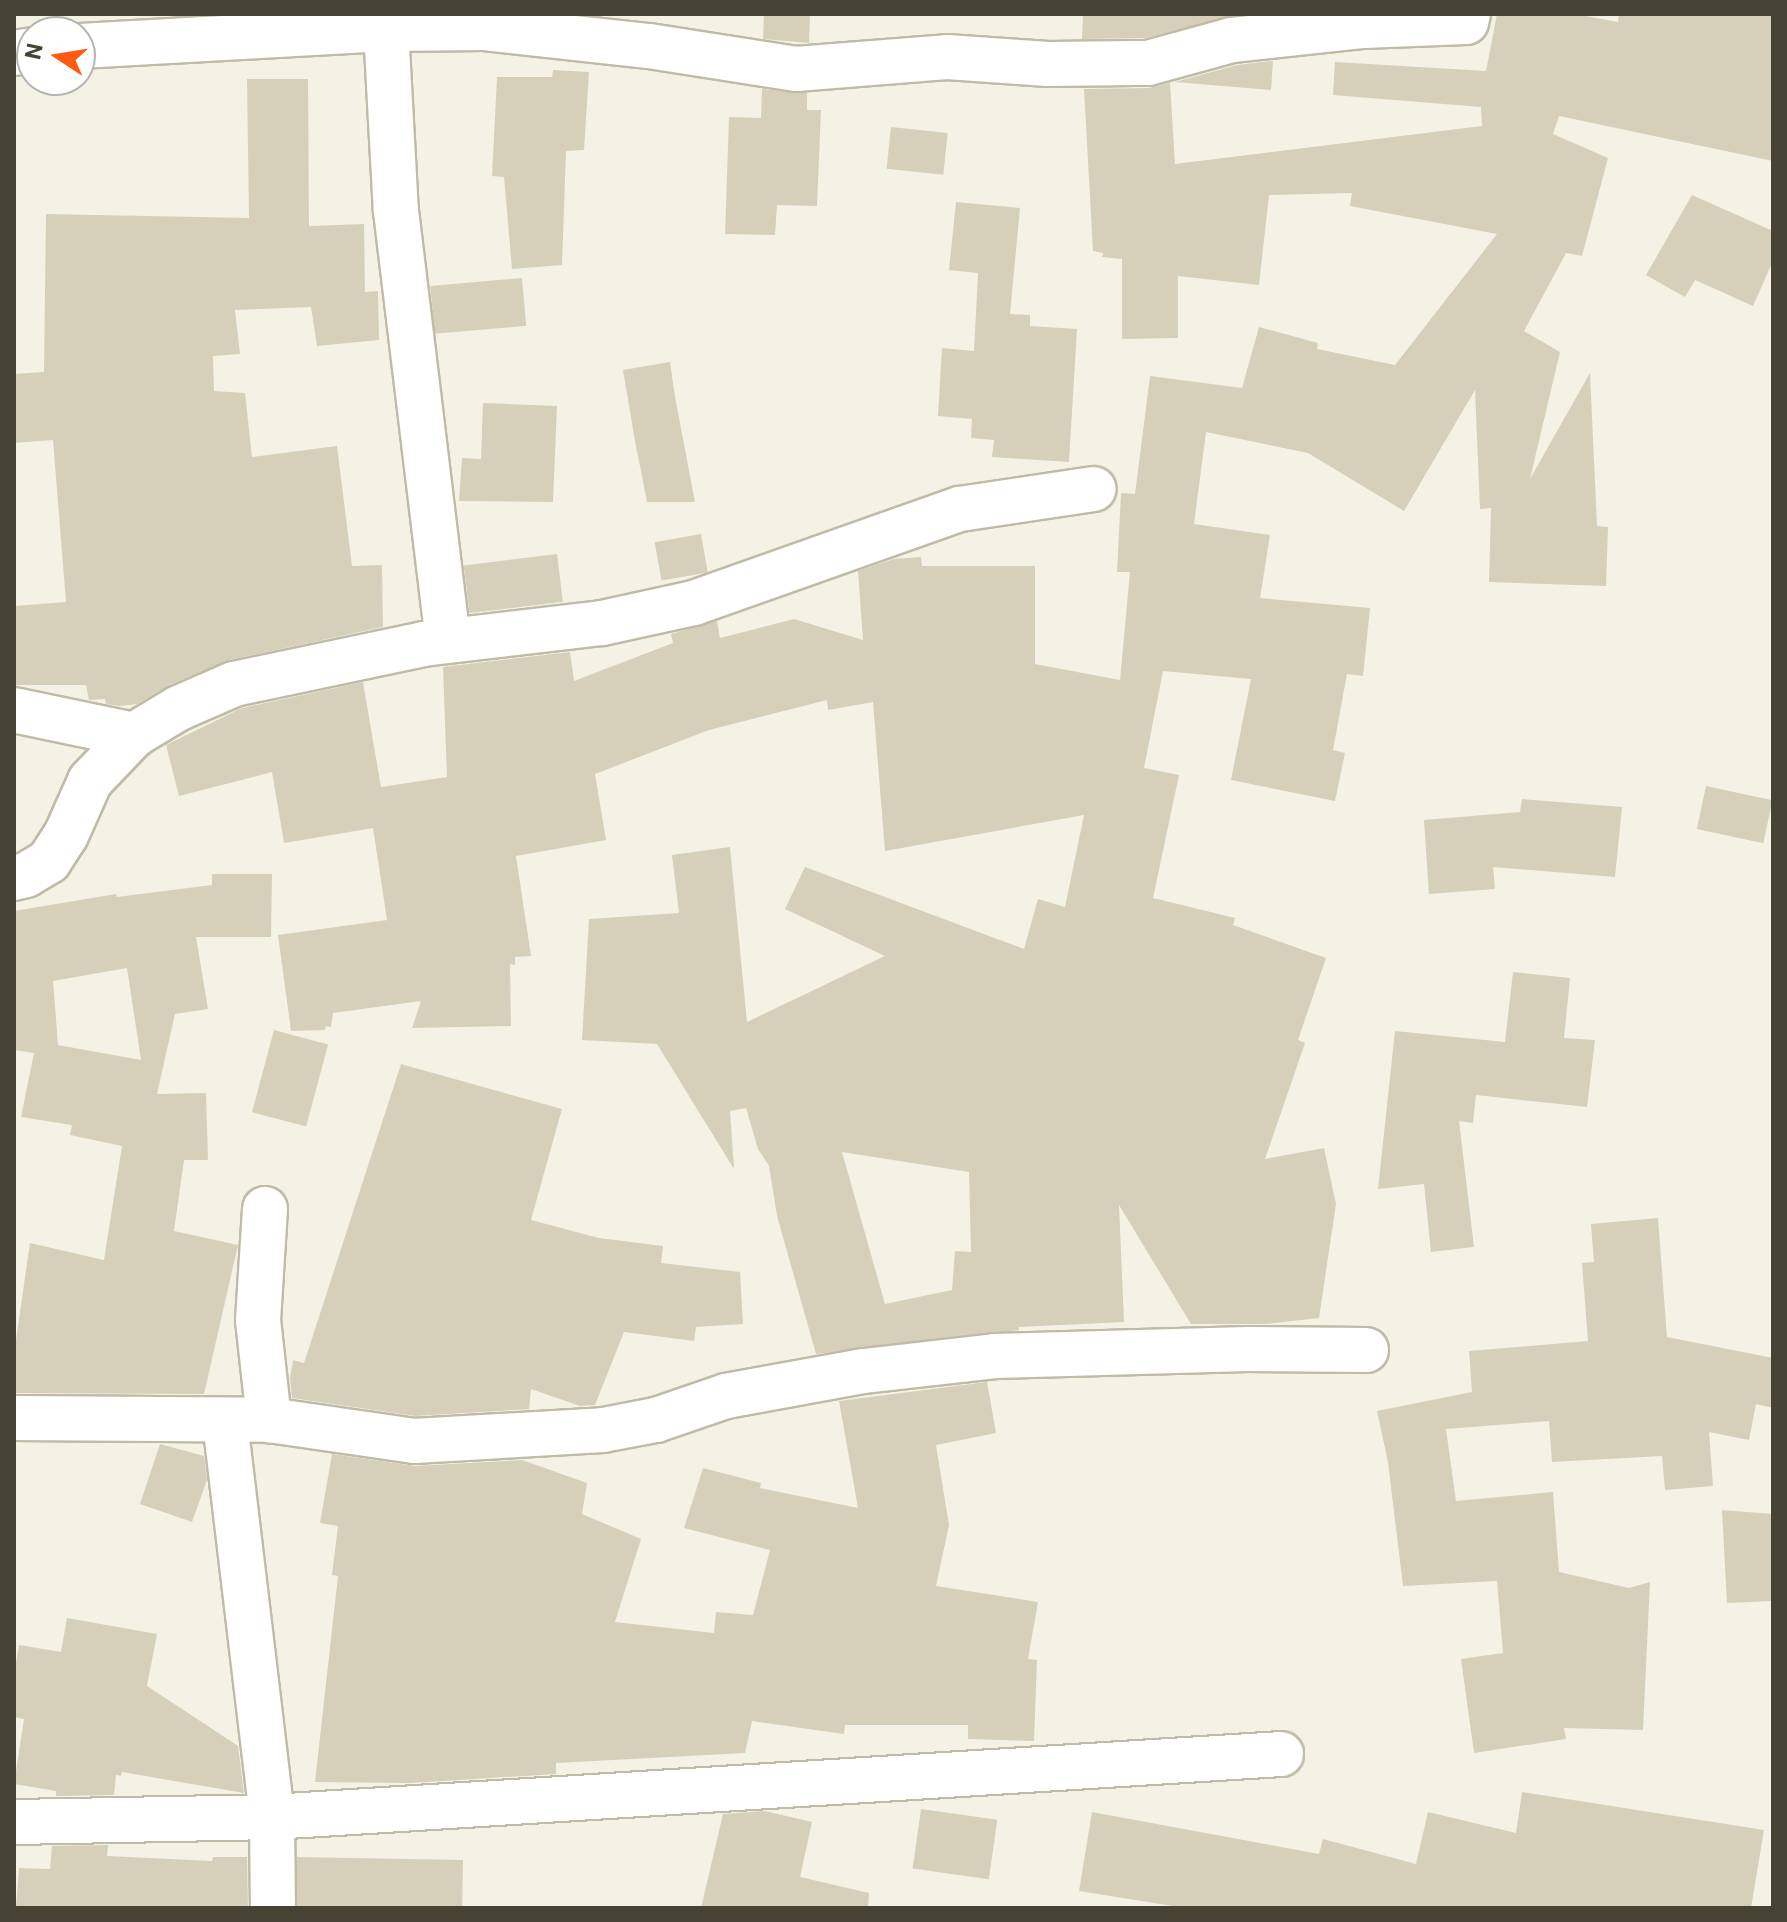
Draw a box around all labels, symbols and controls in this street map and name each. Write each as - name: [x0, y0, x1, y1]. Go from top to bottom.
- north arrow: [16, 16, 96, 96]
- text: N: [20, 41, 48, 62]

